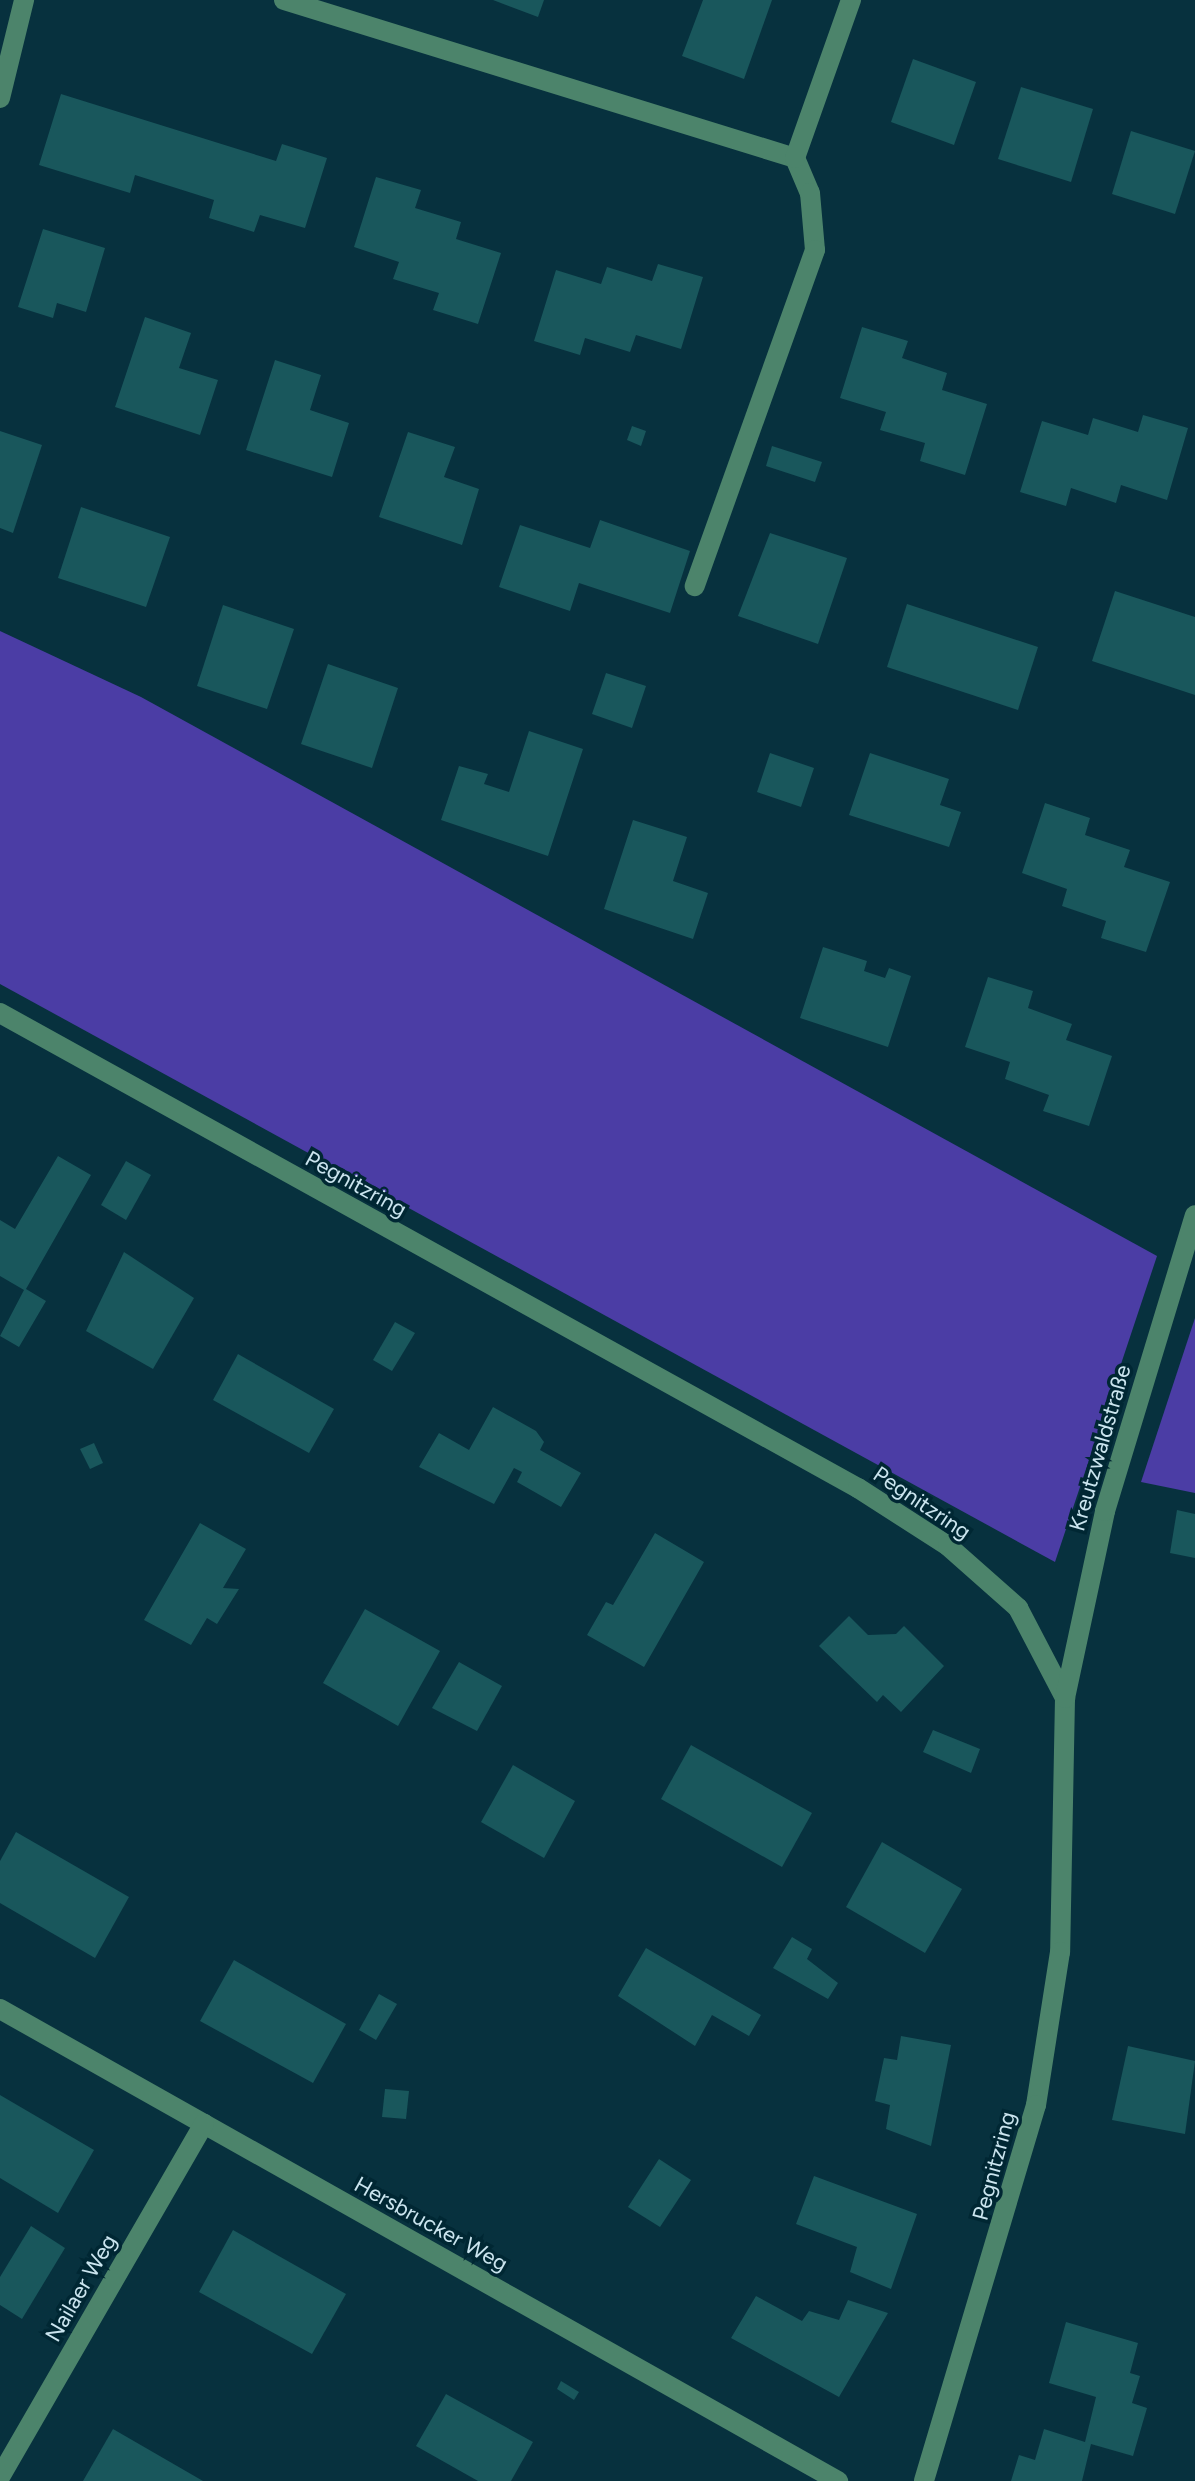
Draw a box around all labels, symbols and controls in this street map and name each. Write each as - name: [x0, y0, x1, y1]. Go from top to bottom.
- street label: Pegnitzring: [301, 1145, 411, 1223]
- street label: Kreutzwaldstraße: [1064, 1362, 1136, 1534]
- street label: Pegnitzring: [868, 1461, 976, 1545]
- street label: Pegnitzring: [967, 2109, 1021, 2223]
- street label: Hersbrucker Weg: [350, 2171, 512, 2277]
- street label: Nailaer Weg: [40, 2230, 122, 2346]

